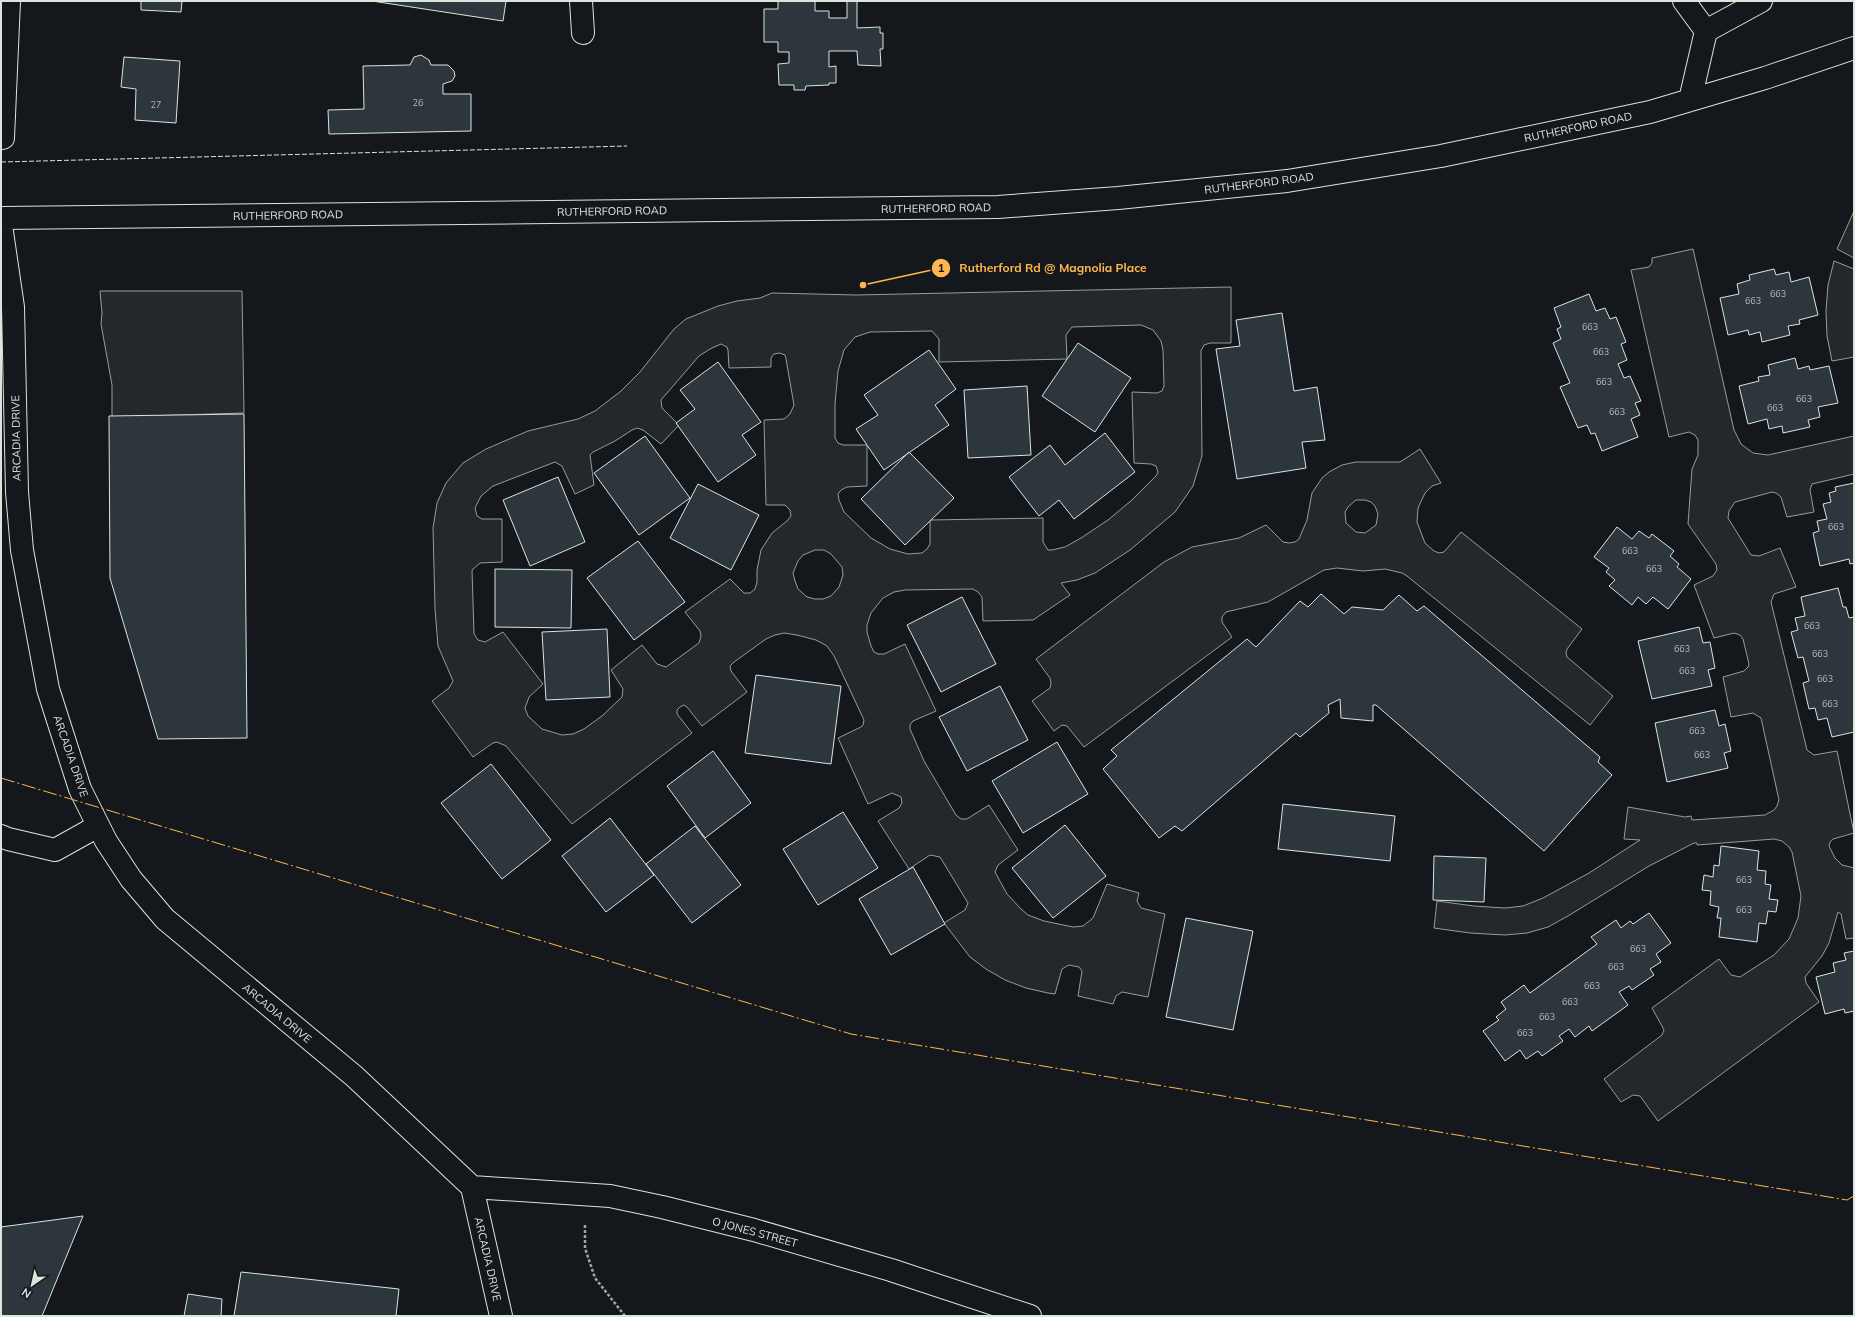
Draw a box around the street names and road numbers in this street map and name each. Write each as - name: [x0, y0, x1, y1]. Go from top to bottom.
- street label: RUTHERFORD ROAD: [1523, 109, 1633, 145]
- street label: RUTHERFORD ROAD: [1203, 169, 1315, 197]
- street label: RUTHERFORD ROAD: [881, 200, 991, 216]
- street label: RUTHERFORD ROAD: [557, 203, 667, 219]
- street label: RUTHERFORD ROAD: [233, 207, 343, 223]
- street label: ARCADIA DRIVE: [8, 395, 24, 481]
- street label: ARCADIA DRIVE: [50, 713, 92, 799]
- street label: ARCADIA DRIVE: [240, 980, 314, 1046]
- street label: O JONES STREET: [711, 1214, 800, 1250]
- street label: ARCADIA DRIVE: [472, 1216, 504, 1302]

